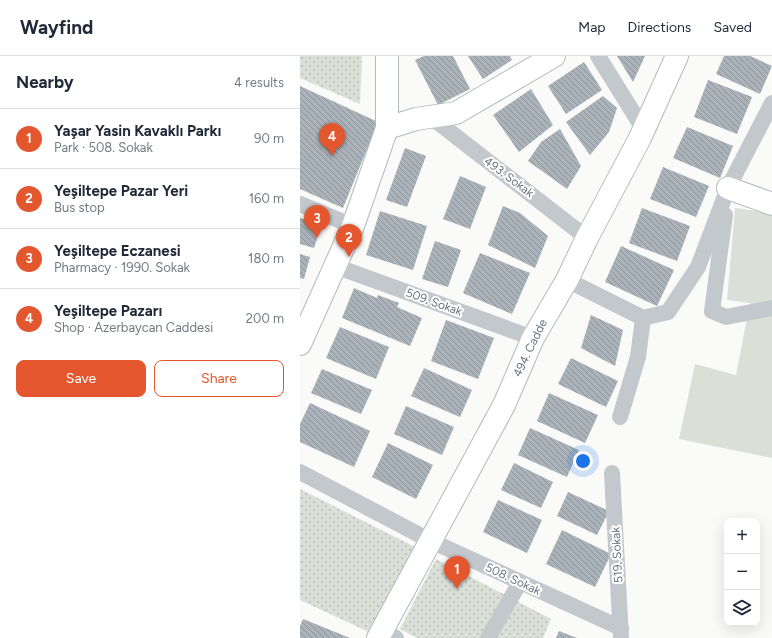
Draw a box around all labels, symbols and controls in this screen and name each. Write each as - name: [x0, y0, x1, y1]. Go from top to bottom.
- text: Wayfind: [20, 16, 93, 39]
- text: Map: [578, 19, 606, 36]
- text: Directions: [628, 19, 691, 36]
- text: Saved: [713, 19, 752, 36]
- text: Nearby: [16, 72, 74, 92]
- text: 4 results: [234, 75, 284, 90]
- text: Yaşar Yasin Kavaklı Parkı: [54, 122, 222, 140]
- pin: 4: [319, 123, 345, 156]
- text: 1: [26, 131, 32, 146]
- text: 90 m: [254, 131, 284, 146]
- text: Park · 508. Sokak: [54, 140, 153, 155]
- street label: 493. Sokak: [482, 154, 537, 200]
- text: Yeşiltepe Pazar Yeri: [54, 182, 188, 200]
- text: 2: [25, 191, 33, 206]
- text: 160 m: [249, 191, 284, 206]
- text: Bus stop: [54, 200, 105, 215]
- pin: 3: [304, 205, 330, 238]
- pin: 2: [336, 224, 362, 257]
- text: Yeşiltepe Eczanesi: [54, 242, 181, 260]
- text: 3: [25, 251, 33, 266]
- text: 180 m: [248, 251, 284, 266]
- text: Pharmacy · 1990. Sokak: [54, 260, 190, 275]
- street label: 509. Sokak: [404, 285, 464, 319]
- text: Yeşiltepe Pazarı: [54, 302, 162, 320]
- text: 4: [25, 311, 33, 326]
- text: 200 m: [246, 311, 284, 326]
- street label: 494. Cadde: [510, 316, 550, 379]
- text: Shop · Azerbaycan Caddesi: [54, 320, 213, 335]
- button: Save: [16, 360, 146, 397]
- button: Share: [154, 360, 284, 397]
- your location: [573, 451, 593, 471]
- map controls: [724, 518, 760, 626]
- button: +: [724, 518, 760, 554]
- street label: 519. Sokak: [609, 526, 625, 583]
- button: −: [724, 554, 760, 590]
- pin: 1: [444, 556, 470, 589]
- street label: 508. Sokak: [483, 560, 543, 598]
- button: layers: [724, 590, 760, 626]

